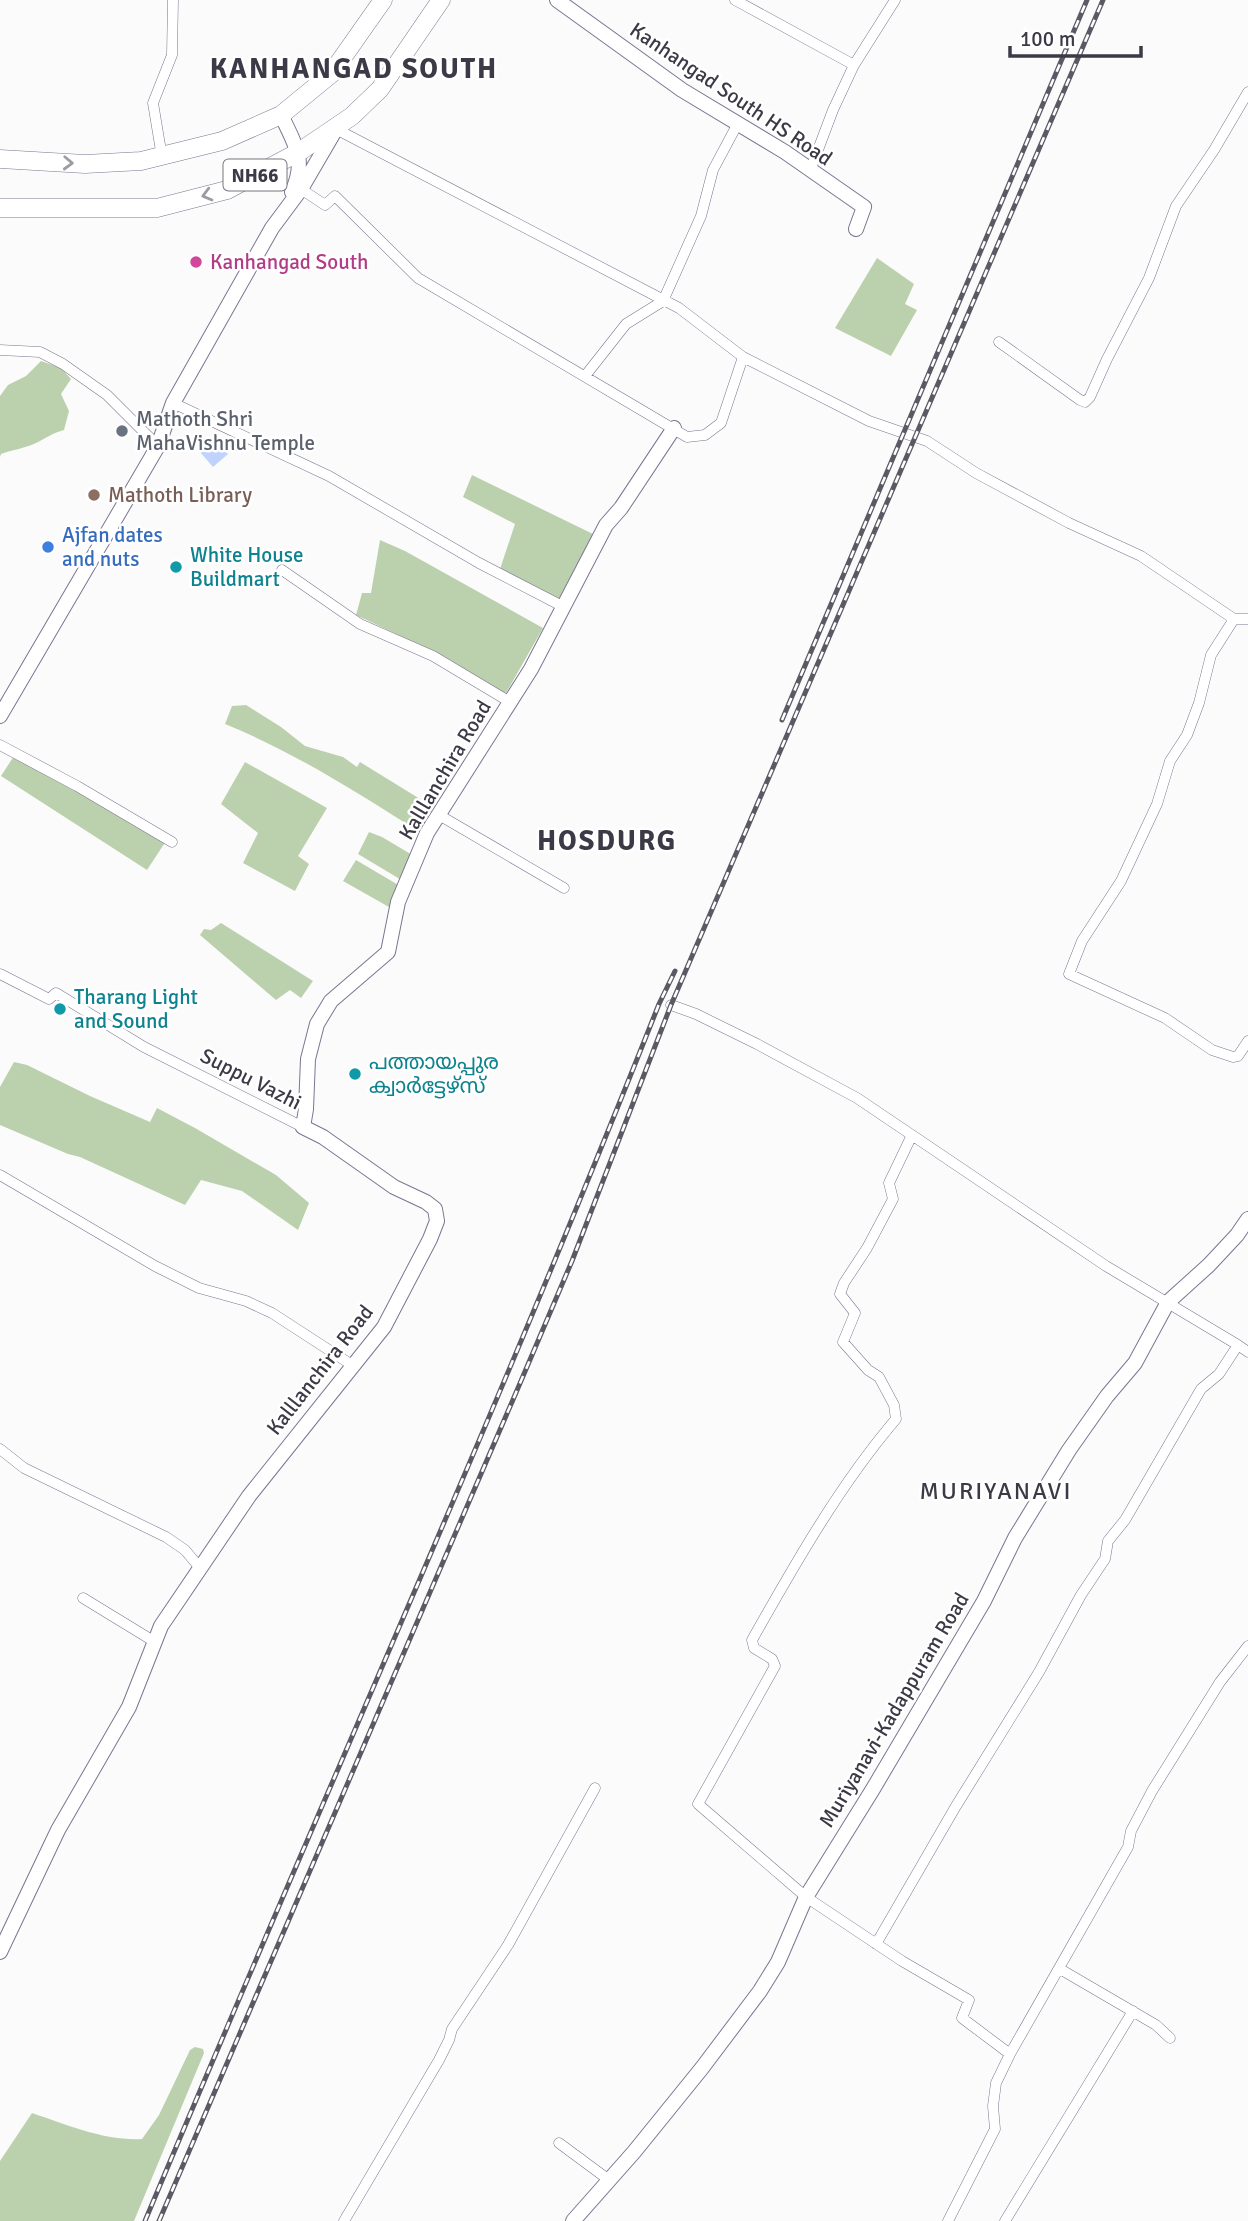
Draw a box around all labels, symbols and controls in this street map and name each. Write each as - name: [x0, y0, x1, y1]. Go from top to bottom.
- scale bar: [1010, 14, 1141, 58]
- street label: Kanhangad South HS Road: [625, 17, 837, 171]
- text: 100 m: [1020, 26, 1075, 52]
- district label: KANHANGAD SOUTH: [210, 52, 498, 86]
- one-way arrow: [63, 156, 74, 171]
- road number: NH66: [224, 160, 286, 190]
- one-way arrow: [201, 187, 213, 201]
- place label: Kanhangad South: [210, 249, 368, 275]
- marker: Kanhangad South: [188, 254, 204, 270]
- place label: Mathoth Shri MahaVishnu Temple: [136, 406, 315, 456]
- marker: Mathoth Shri MahaVishnu Temple: [114, 423, 130, 439]
- place label: Mathoth Library: [108, 482, 252, 508]
- marker: Mathoth Library: [86, 487, 102, 503]
- place label: Ajfan dates and nuts: [62, 522, 163, 572]
- marker: Ajfan dates and nuts: [40, 539, 56, 555]
- place label: White House Buildmart: [190, 542, 303, 592]
- marker: White House Buildmart: [168, 559, 184, 575]
- street label: Kalllanchira Road: [393, 696, 497, 844]
- district label: HOSDURG: [537, 824, 677, 858]
- place label: Tharang Light and Sound: [74, 984, 198, 1034]
- marker: Tharang Light and Sound: [52, 1001, 68, 1017]
- street label: Suppu Vazhi: [196, 1042, 306, 1116]
- place label: പത്തായപ്പുര ക്വാർട്ടേഴ്സ്: [369, 1049, 499, 1099]
- marker: പത്തായപ്പുര ക്വാർട്ടേഴ്സ്: [347, 1066, 363, 1082]
- street label: Kalllanchira Road: [261, 1300, 379, 1440]
- district label: MURIYANAVI: [920, 1476, 1072, 1506]
- street label: Muriyanavi-Kadappuram Road: [813, 1588, 975, 1832]

